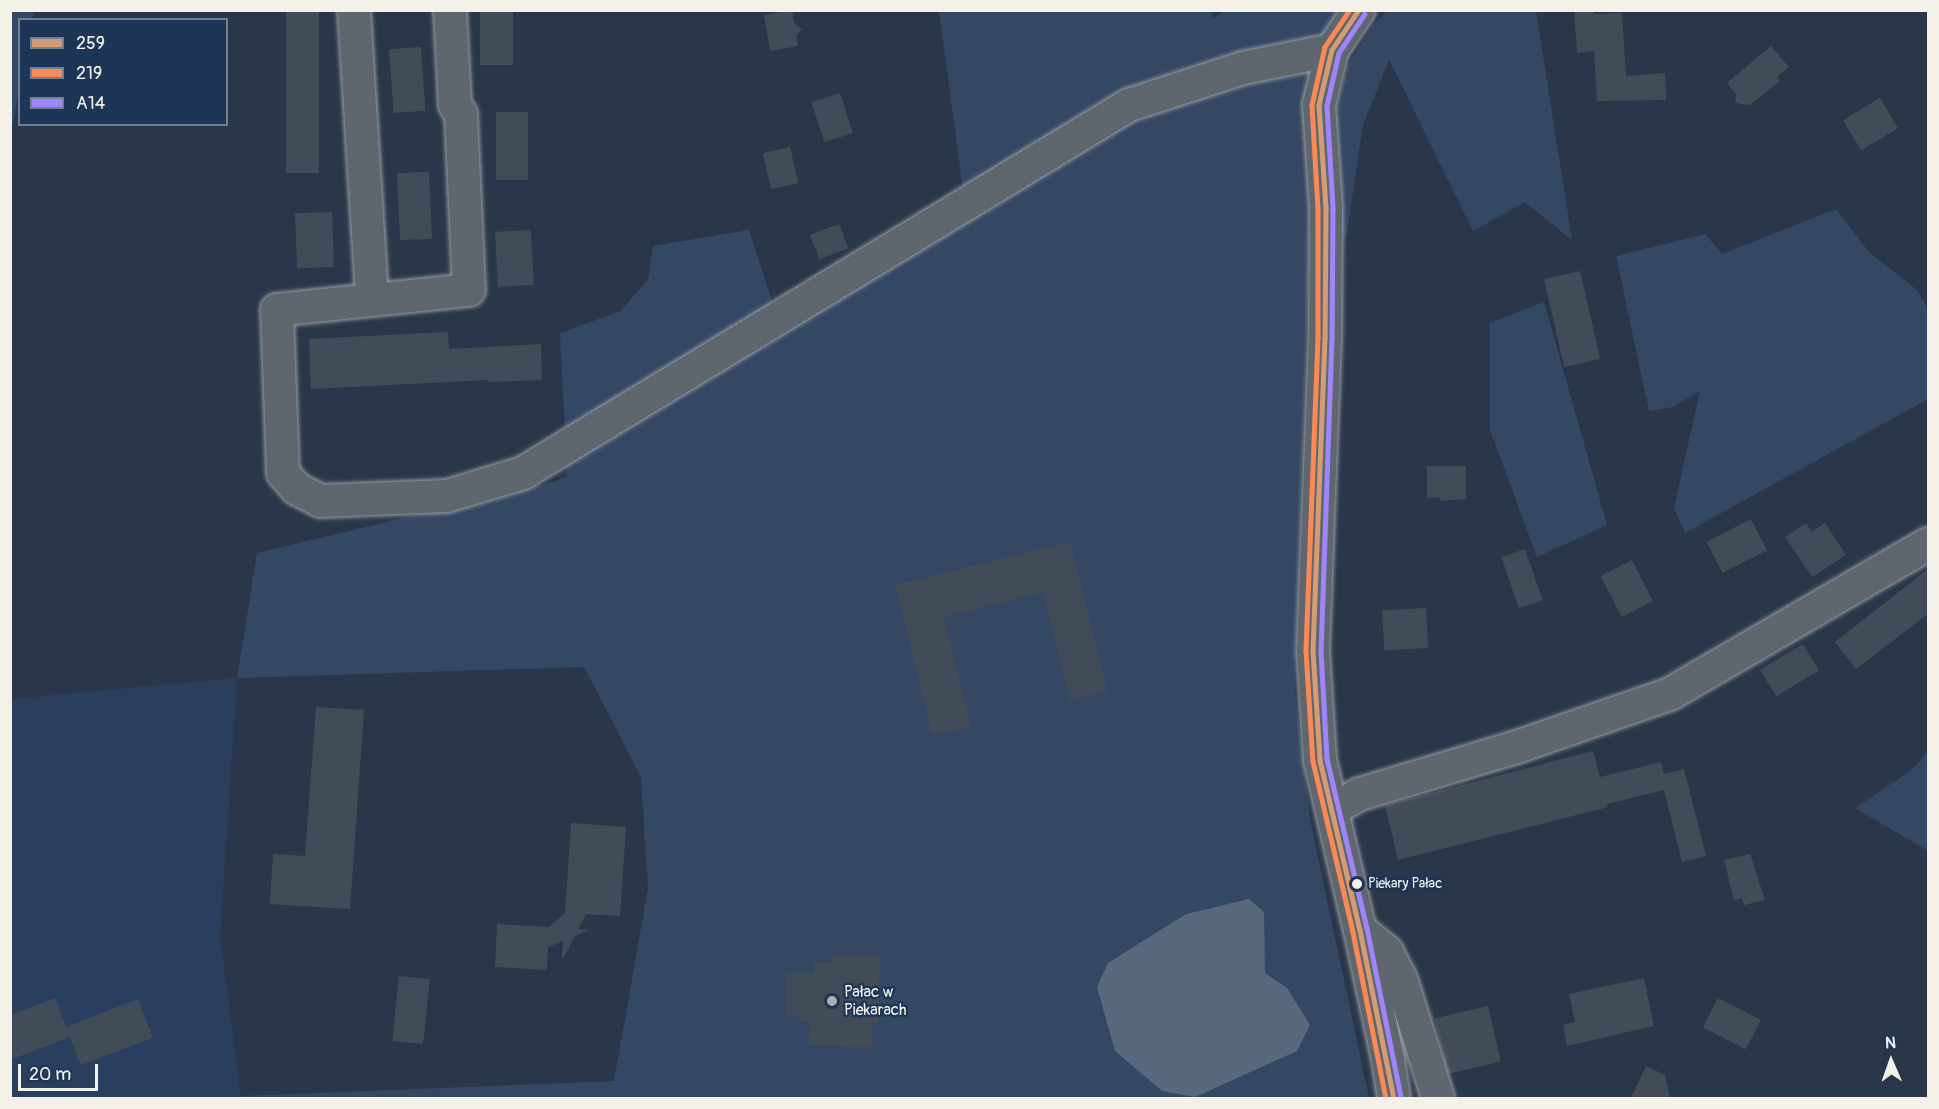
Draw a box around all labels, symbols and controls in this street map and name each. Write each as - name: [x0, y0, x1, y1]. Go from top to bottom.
- legend: [18, 18, 228, 126]
- text: 259: [76, 32, 105, 55]
- text: 219: [76, 62, 102, 85]
- text: A14: [76, 92, 105, 115]
- place label: Piekary Pałac: [1368, 876, 1442, 892]
- marker: Piekary Pałac: [1351, 878, 1363, 890]
- place label: Pałac w Piekarach: [844, 982, 906, 1020]
- marker: Pałac w Piekarach: [825, 994, 839, 1008]
- north arrow: [1861, 1031, 1921, 1091]
- text: N: [1885, 1033, 1896, 1053]
- scale bar: [21, 1052, 100, 1090]
- text: 20 m: [29, 1063, 71, 1086]

